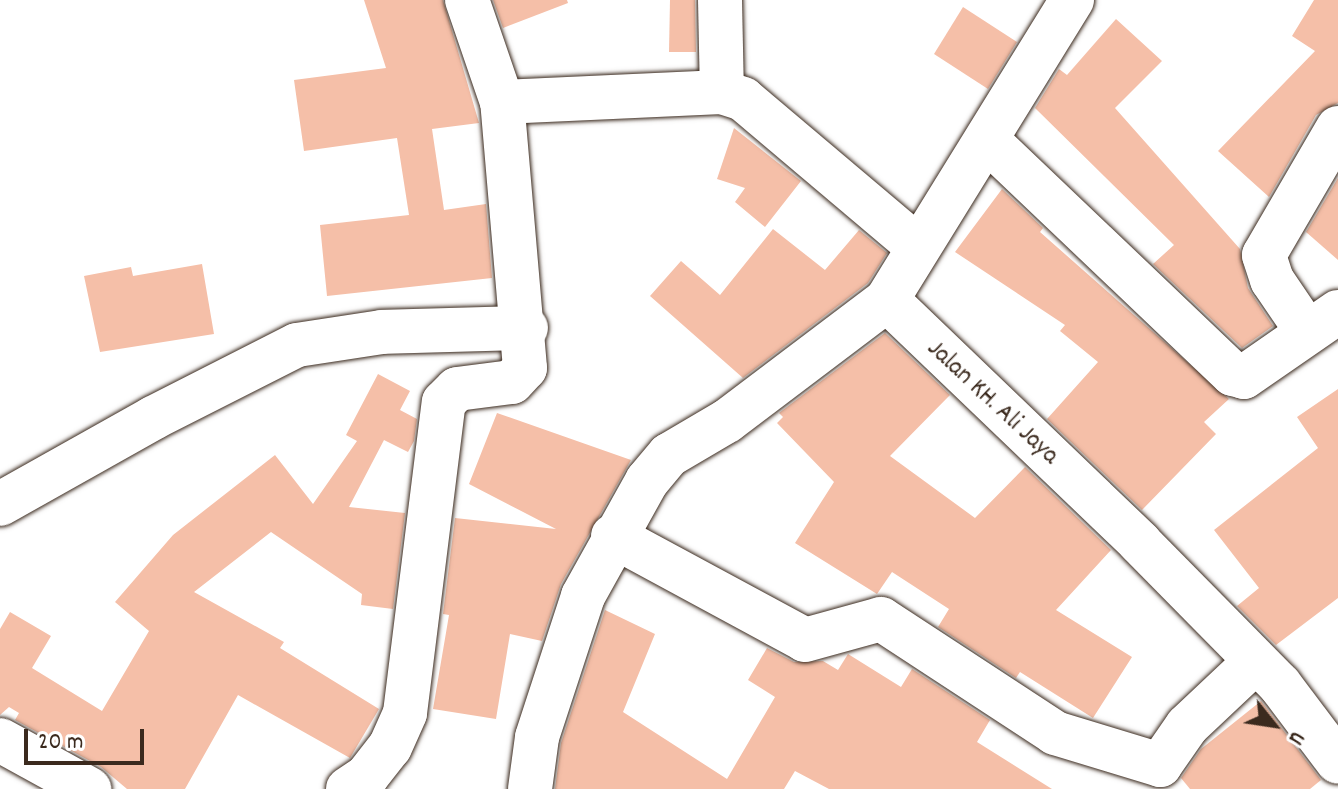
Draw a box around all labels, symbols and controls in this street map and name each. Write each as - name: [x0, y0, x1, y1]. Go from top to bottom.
- street label: Jalan KH. Ali Jaya: [920, 334, 1064, 472]
- north arrow: [1234, 685, 1314, 765]
- scale bar: [28, 713, 148, 763]
- text: U: [1279, 725, 1311, 750]
- text: 20 m: [38, 726, 84, 760]

